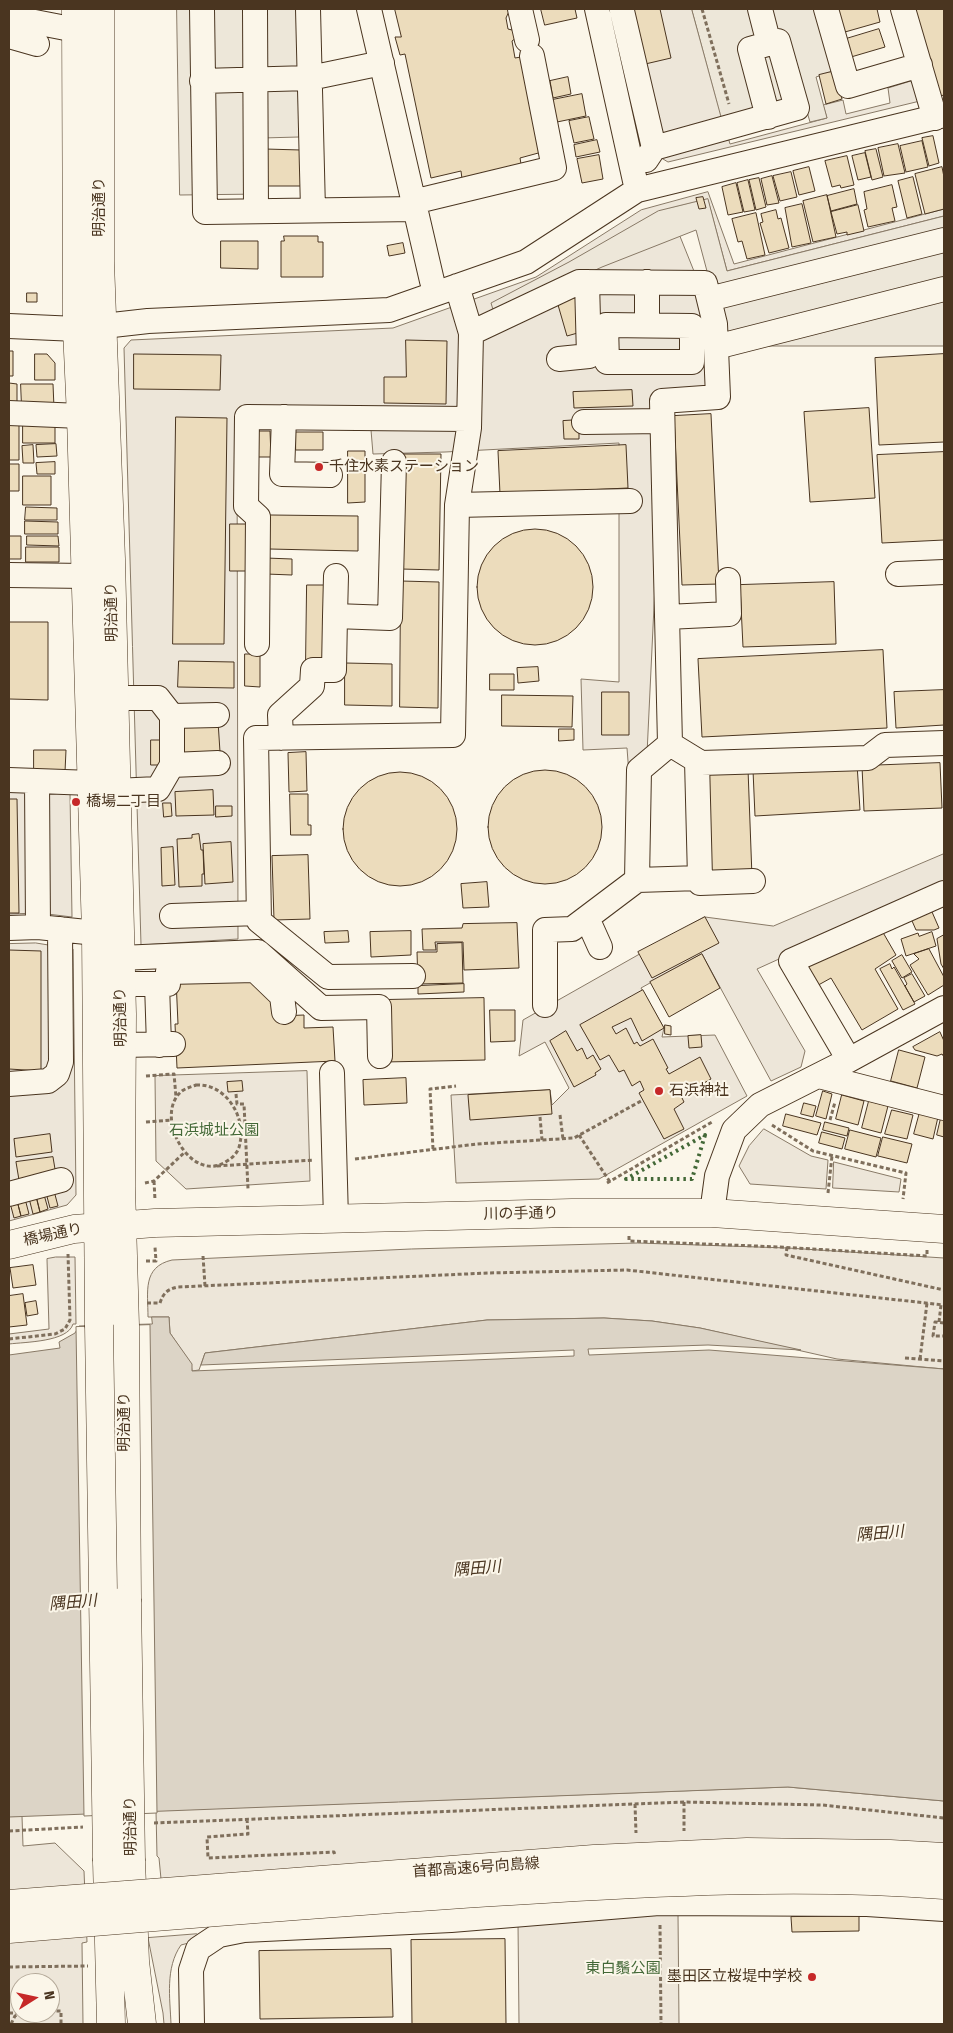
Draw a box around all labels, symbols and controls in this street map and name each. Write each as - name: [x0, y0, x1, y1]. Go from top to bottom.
- street label: 明治通り: [91, 177, 109, 237]
- place label: 千住水素ステーション: [329, 458, 479, 476]
- marker: 千住水素ステーション: [313, 461, 325, 473]
- street label: 明治通り: [102, 582, 122, 642]
- place label: 橋場二丁目: [86, 793, 161, 811]
- marker: 橋場二丁目: [70, 796, 82, 808]
- street label: 明治通り: [111, 987, 131, 1047]
- place label: 石浜神社: [669, 1082, 729, 1100]
- marker: 石浜神社: [653, 1085, 665, 1097]
- park label: 石浜城址公園: [169, 1122, 259, 1140]
- street label: 川の手通り: [483, 1204, 559, 1224]
- street label: 橋場通り: [22, 1220, 84, 1250]
- street label: 明治通り: [116, 1392, 134, 1452]
- water label: 隅田川: [855, 1522, 905, 1546]
- water label: 隅田川: [452, 1557, 502, 1581]
- water label: 隅田川: [48, 1591, 98, 1615]
- street label: 明治通り: [121, 1796, 141, 1856]
- street label: 首都高速6号向島線: [412, 1855, 540, 1881]
- park label: 東白鬚公園: [586, 1960, 660, 1978]
- place label: 墨田区立桜堤中学校: [667, 1968, 802, 1986]
- marker: 墨田区立桜堤中学校: [806, 1971, 818, 1983]
- north arrow: [10, 1973, 60, 2023]
- text: N: [40, 1990, 58, 2001]

